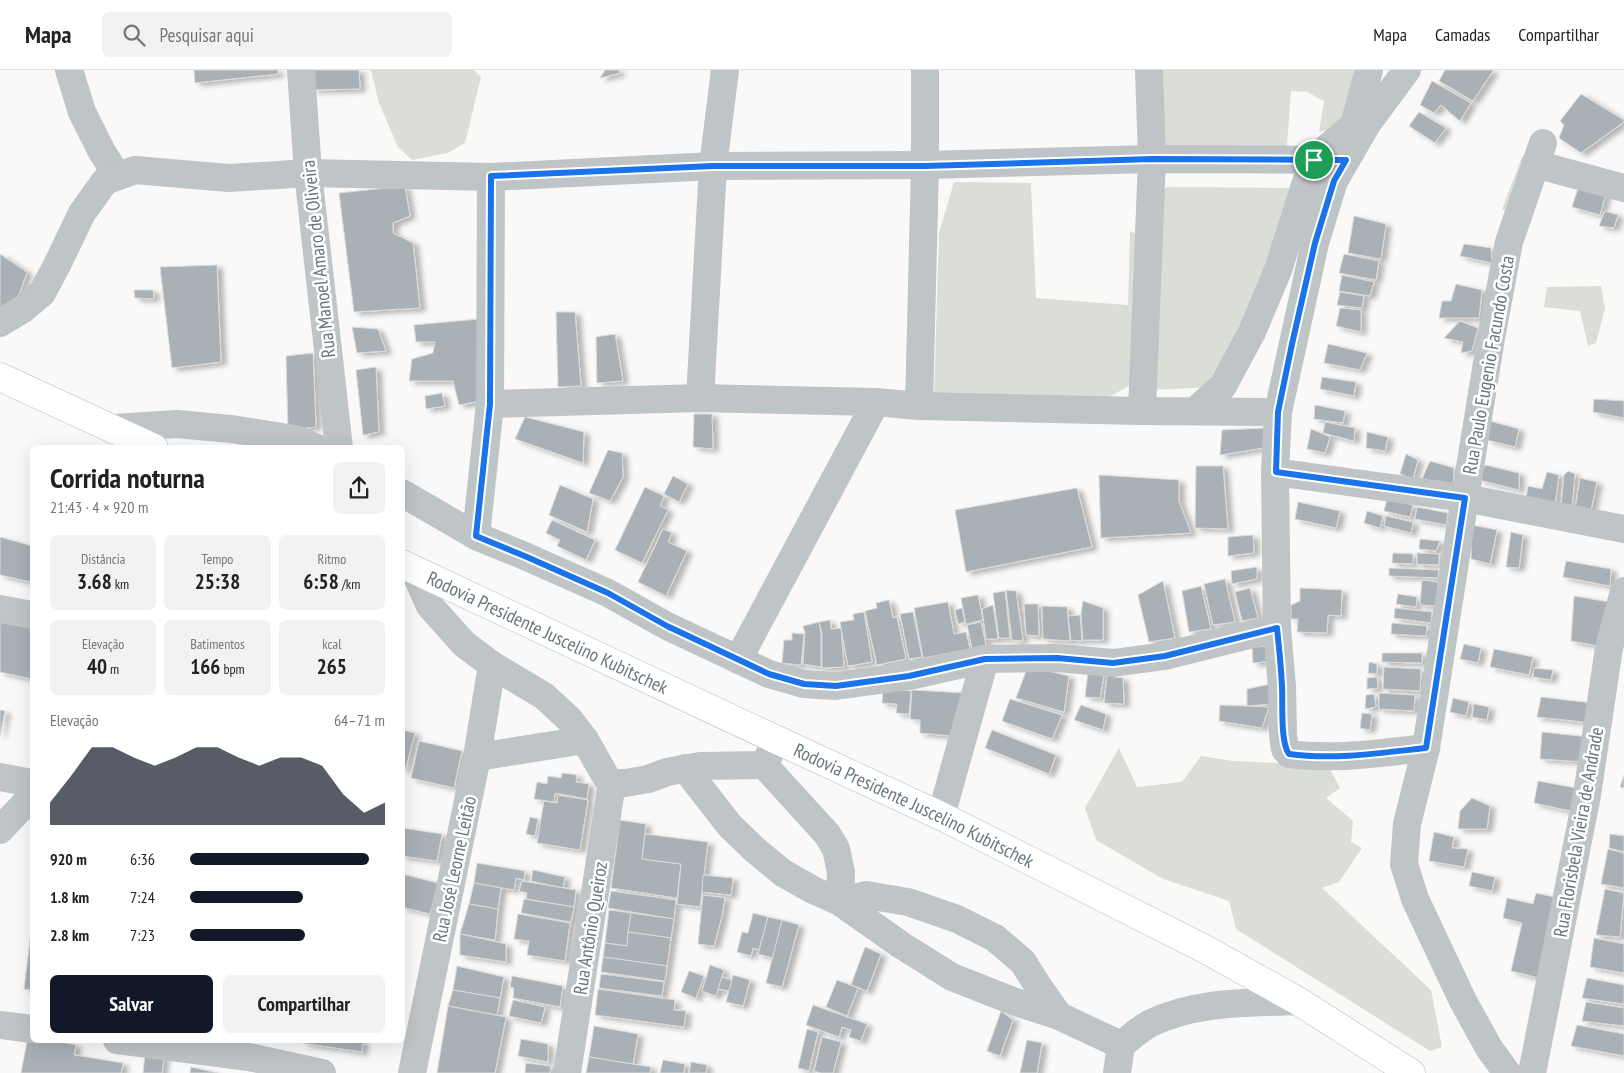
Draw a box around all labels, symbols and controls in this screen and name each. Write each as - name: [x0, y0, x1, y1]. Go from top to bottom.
- search box: [102, 12, 452, 57]
- text: Mapa: [25, 19, 72, 50]
- icon: search: [120, 21, 148, 49]
- text: Pesquisar aqui: [160, 23, 254, 47]
- text: Mapa: [1373, 23, 1407, 46]
- text: Camadas: [1435, 23, 1490, 46]
- text: Compartilhar: [1518, 23, 1599, 46]
- pin: [1293, 139, 1335, 181]
- icon: arrive: [1300, 146, 1328, 174]
- street label: Rua Manoel Amaro de Oliveira: [296, 159, 340, 359]
- street label: Rua Paulo Eugenio Facundo Costa: [1457, 254, 1519, 476]
- text: Corrida noturna: [50, 459, 205, 496]
- button: share: [333, 462, 385, 514]
- text: 21:43 · 4 × 920 m: [50, 497, 148, 517]
- text: Distância: [81, 550, 125, 568]
- text: Tempo: [202, 550, 233, 568]
- text: Ritmo: [317, 550, 346, 568]
- street label: Rodovia Presidente Juscelino Kubitschek: [423, 566, 673, 700]
- text: 3.68: [77, 568, 112, 595]
- text: 25:38: [195, 568, 240, 595]
- text: 6:58: [303, 568, 339, 595]
- text: km: [112, 575, 129, 593]
- text: /km: [339, 575, 360, 593]
- text: Elevação: [82, 635, 124, 653]
- text: Batimentos: [190, 635, 245, 653]
- text: kcal: [322, 635, 341, 653]
- text: 40: [87, 653, 107, 680]
- text: 166: [190, 653, 220, 680]
- text: 265: [317, 653, 347, 680]
- text: m: [107, 660, 119, 678]
- text: bpm: [220, 660, 245, 678]
- text: Elevação: [50, 710, 99, 730]
- text: 64–71 m: [334, 710, 385, 730]
- street label: Rua Florisbela Vieira de Andrade: [1548, 725, 1608, 939]
- street label: Rodovia Presidente Juscelino Kubitschek: [790, 738, 1039, 873]
- street label: Rua José Leorne Leitão: [427, 794, 481, 944]
- text: 920 m: [50, 849, 87, 869]
- text: 6:36: [130, 849, 155, 869]
- street label: Rua Antônio Queiroz: [568, 860, 612, 996]
- text: 1.8 km: [50, 887, 89, 907]
- text: 7:24: [130, 887, 155, 907]
- text: 2.8 km: [50, 925, 89, 945]
- text: 7:23: [130, 925, 155, 945]
- button: Salvar: [50, 975, 213, 1033]
- button: Compartilhar: [223, 975, 385, 1033]

